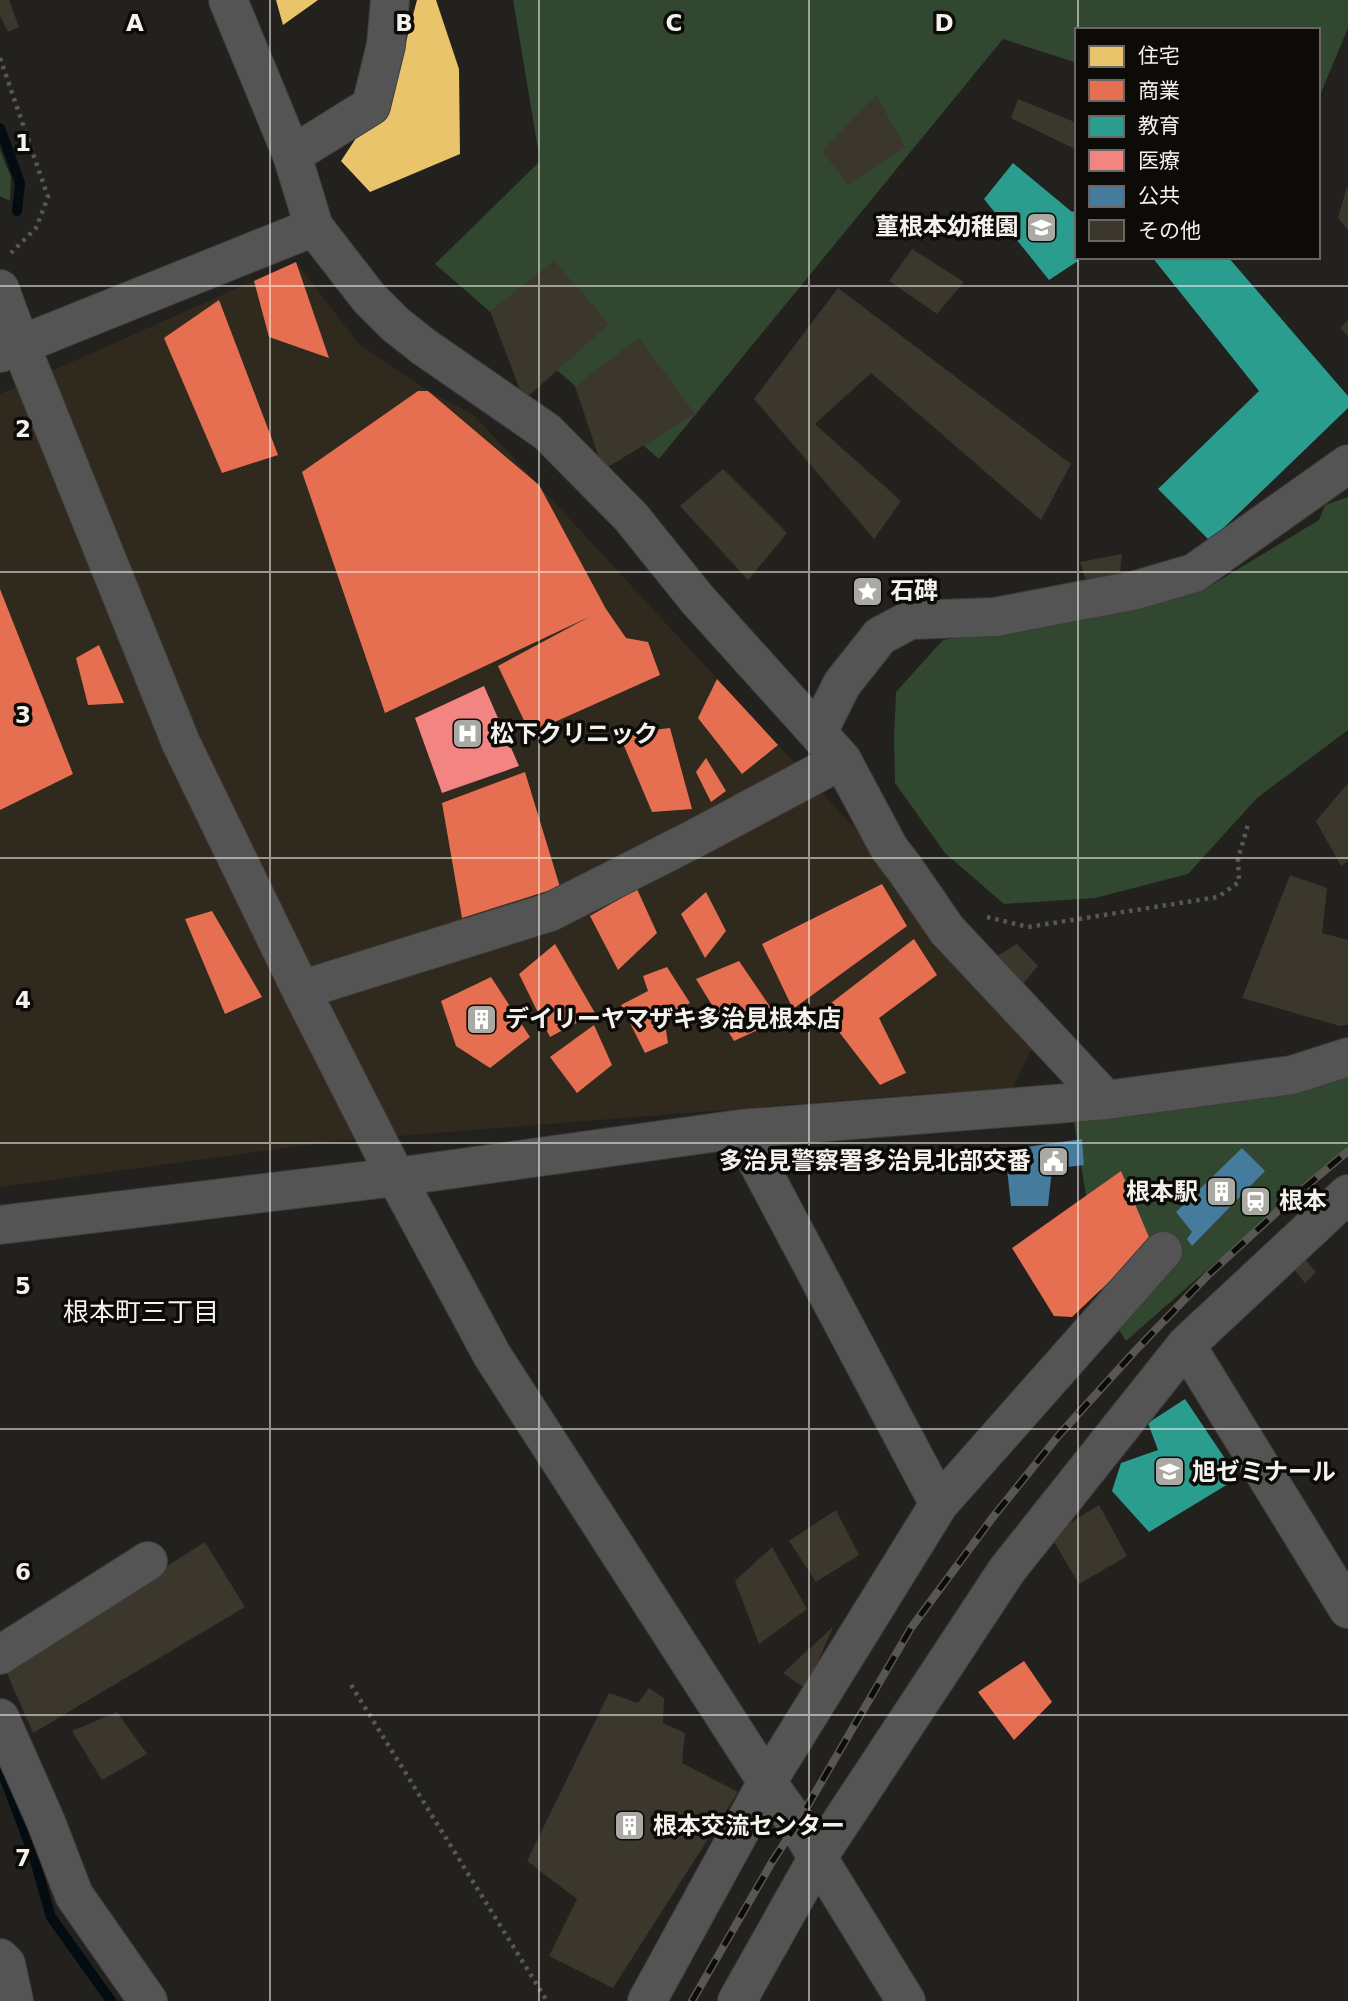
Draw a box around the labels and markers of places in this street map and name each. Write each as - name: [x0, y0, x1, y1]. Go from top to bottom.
- school or university icon: 菫根本幼稚園: [1025, 210, 1059, 244]
- place label: 菫根本幼稚園: [875, 213, 1019, 241]
- place icon: 石碑: [850, 574, 884, 608]
- place label: 石碑: [890, 577, 938, 605]
- hospital icon: 松下クリニック: [450, 717, 484, 751]
- place label: 松下クリニック: [490, 720, 658, 748]
- building icon: デイリーヤマザキ多治見根本店: [465, 1002, 499, 1036]
- place label: デイリーヤマザキ多治見根本店: [505, 1005, 841, 1033]
- public building icon: 多治見警察署多治見北部交番: [1037, 1144, 1071, 1178]
- place label: 多治見警察署多治見北部交番: [719, 1147, 1031, 1175]
- building icon: 根本駅: [1204, 1175, 1238, 1209]
- place label: 根本駅: [1126, 1178, 1198, 1206]
- station icon: 根本: [1239, 1184, 1273, 1218]
- place label: 根本: [1279, 1187, 1327, 1215]
- school or university icon: 旭ゼミナール: [1152, 1455, 1186, 1489]
- place label: 旭ゼミナール: [1192, 1458, 1336, 1486]
- building icon: 根本交流センター: [613, 1809, 647, 1843]
- place label: 根本交流センター: [653, 1812, 845, 1840]

